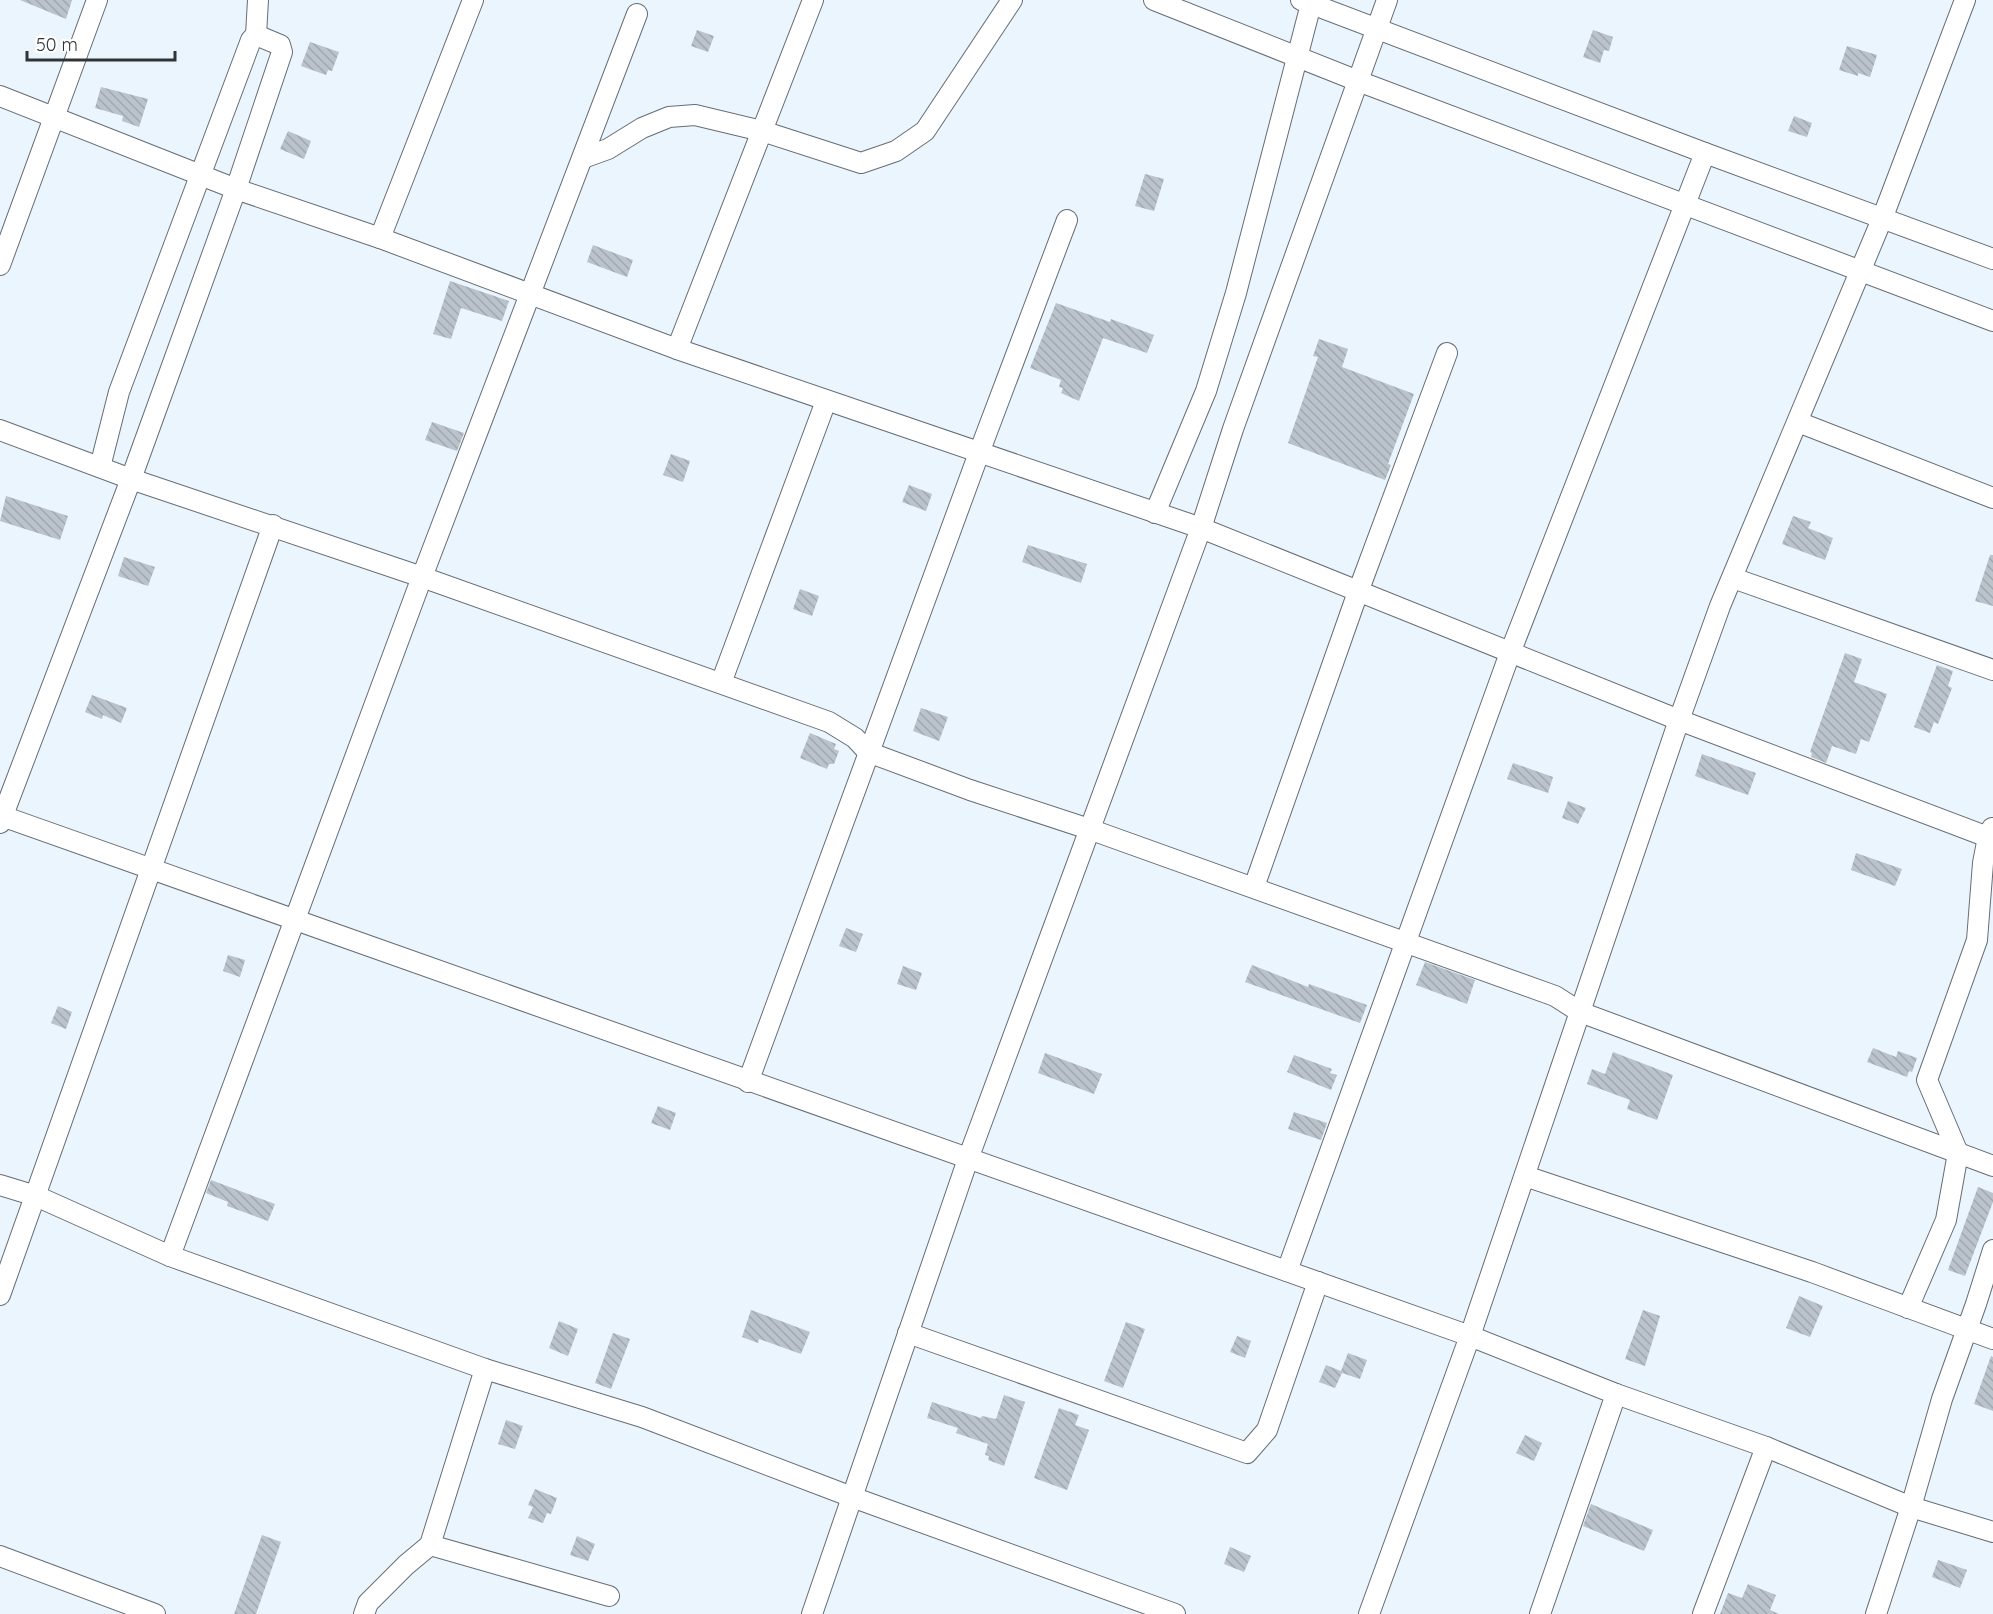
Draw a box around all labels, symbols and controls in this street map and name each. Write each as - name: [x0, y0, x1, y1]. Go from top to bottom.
- scale bar: [27, 24, 176, 62]
- text: 50 m: [36, 33, 78, 56]

